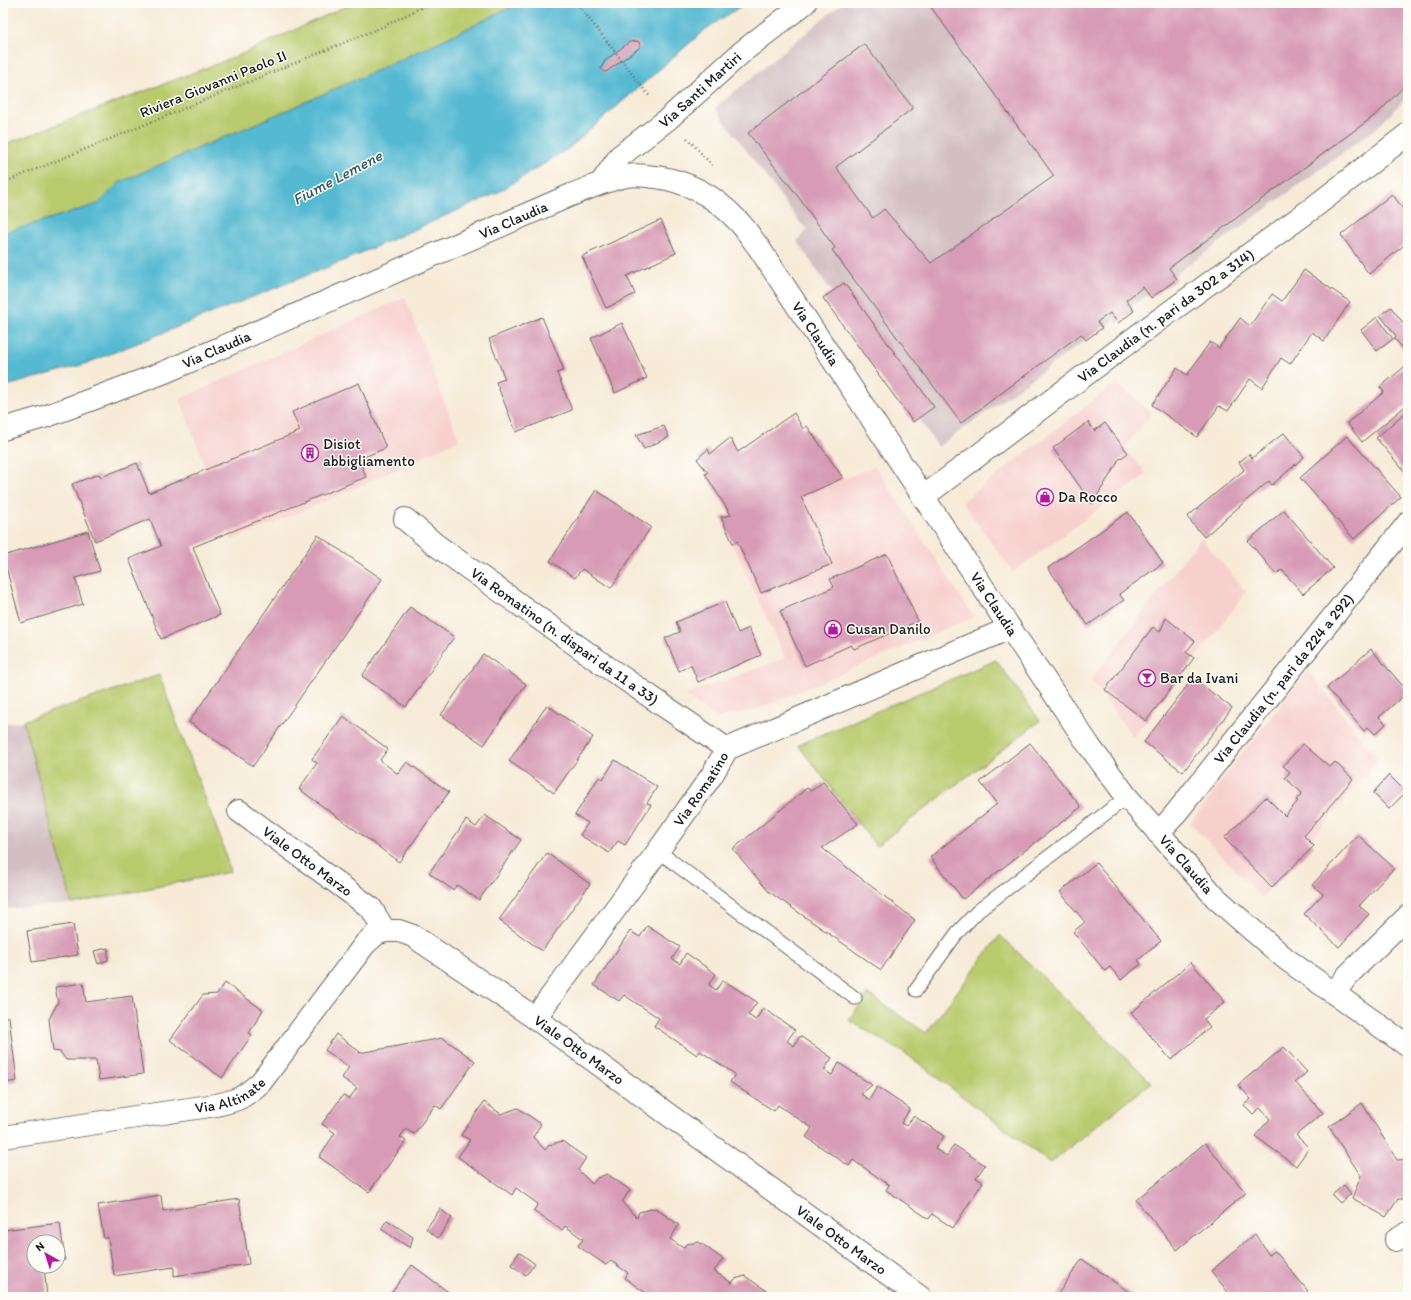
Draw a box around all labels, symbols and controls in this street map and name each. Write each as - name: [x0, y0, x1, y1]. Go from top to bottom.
- street label: Riviera Giovanni Paolo II: [137, 46, 289, 122]
- street label: Via Santi Martiri: [655, 48, 745, 132]
- water label: Fiume Lemene: [289, 145, 386, 209]
- street label: Via Claudia: [476, 197, 551, 243]
- street label: Via Claudia (n. pari da 302 a 314): [1074, 245, 1257, 386]
- street label: Via Claudia: [788, 298, 843, 369]
- street label: Via Claudia: [179, 327, 254, 372]
- place label: Disiot abbigliamento: [323, 435, 415, 470]
- building icon: Disiot abbigliamento: [300, 443, 320, 463]
- shop icon: Da Rocco: [1035, 487, 1055, 507]
- place label: Da Rocco: [1058, 488, 1118, 506]
- street label: Via Romatino (n. dispari da 11 a 33): [467, 564, 662, 709]
- street label: Via Claudia: [966, 569, 1022, 640]
- street label: Via Claudia (n. pari da 224 a 292): [1210, 590, 1357, 767]
- shop icon: Cusan Danilo: [823, 619, 843, 639]
- place label: Cusan Danilo: [846, 620, 931, 638]
- bar icon: Bar da Ivani: [1137, 668, 1157, 688]
- place label: Bar da Ivani: [1160, 669, 1238, 687]
- street label: Via Romatino: [669, 748, 733, 830]
- street label: Viale Otto Marzo: [259, 822, 356, 900]
- street label: Via Claudia: [1155, 831, 1217, 898]
- street label: Viale Otto Marzo: [530, 1011, 628, 1089]
- street label: Via Altinate: [194, 1073, 269, 1117]
- street label: Viale Otto Marzo: [793, 1201, 890, 1279]
- north arrow: [26, 1234, 66, 1274]
- text: N: [33, 1239, 47, 1254]

